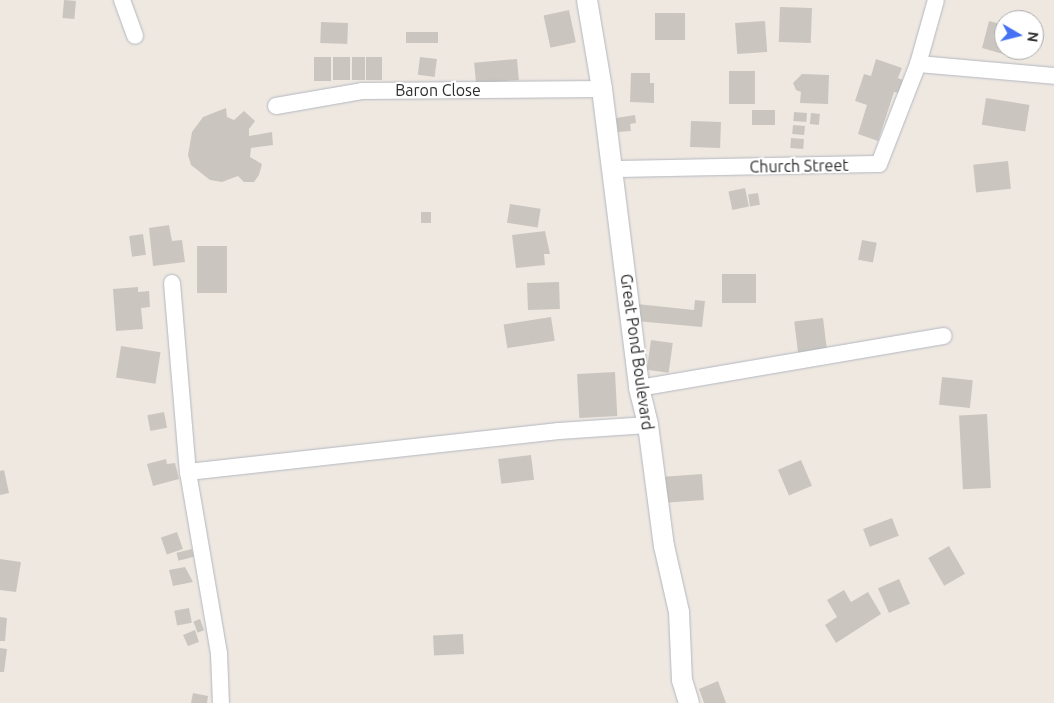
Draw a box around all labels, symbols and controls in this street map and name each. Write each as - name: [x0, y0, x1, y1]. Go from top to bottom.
- north arrow: [994, 10, 1044, 60]
- text: N: [1024, 31, 1042, 43]
- street label: Baron Close: [395, 80, 481, 100]
- street label: Church Street: [749, 156, 849, 176]
- street label: Great Pond Boulevard: [617, 273, 657, 431]

